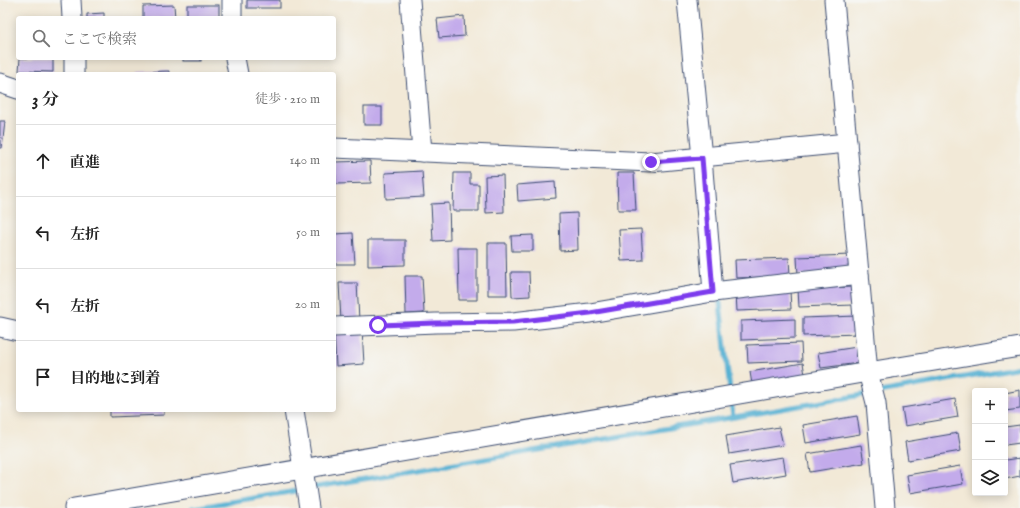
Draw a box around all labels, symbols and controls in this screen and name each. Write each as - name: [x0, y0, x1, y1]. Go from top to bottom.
- search box: [16, 16, 336, 60]
- icon: search: [30, 27, 52, 49]
- text: ここで検索: [62, 30, 137, 49]
- text: 3 分: [32, 90, 59, 111]
- text: 徒歩 · 210 m: [255, 91, 320, 108]
- icon: ahead: [32, 150, 54, 172]
- text: 140 m: [290, 152, 320, 169]
- text: 直進: [70, 153, 100, 172]
- route end: [642, 153, 660, 171]
- icon: left: [32, 222, 54, 244]
- text: 50 m: [296, 224, 320, 241]
- text: 左折: [70, 225, 100, 244]
- icon: left: [32, 294, 54, 316]
- text: 20 m: [295, 296, 320, 313]
- text: 左折: [70, 297, 100, 316]
- route start: [369, 316, 387, 334]
- icon: arrive: [32, 366, 54, 388]
- text: 目的地に到着: [70, 369, 160, 388]
- map controls: [972, 388, 1008, 496]
- button: +: [972, 388, 1008, 424]
- button: −: [972, 424, 1008, 460]
- button: layers: [972, 460, 1008, 496]

